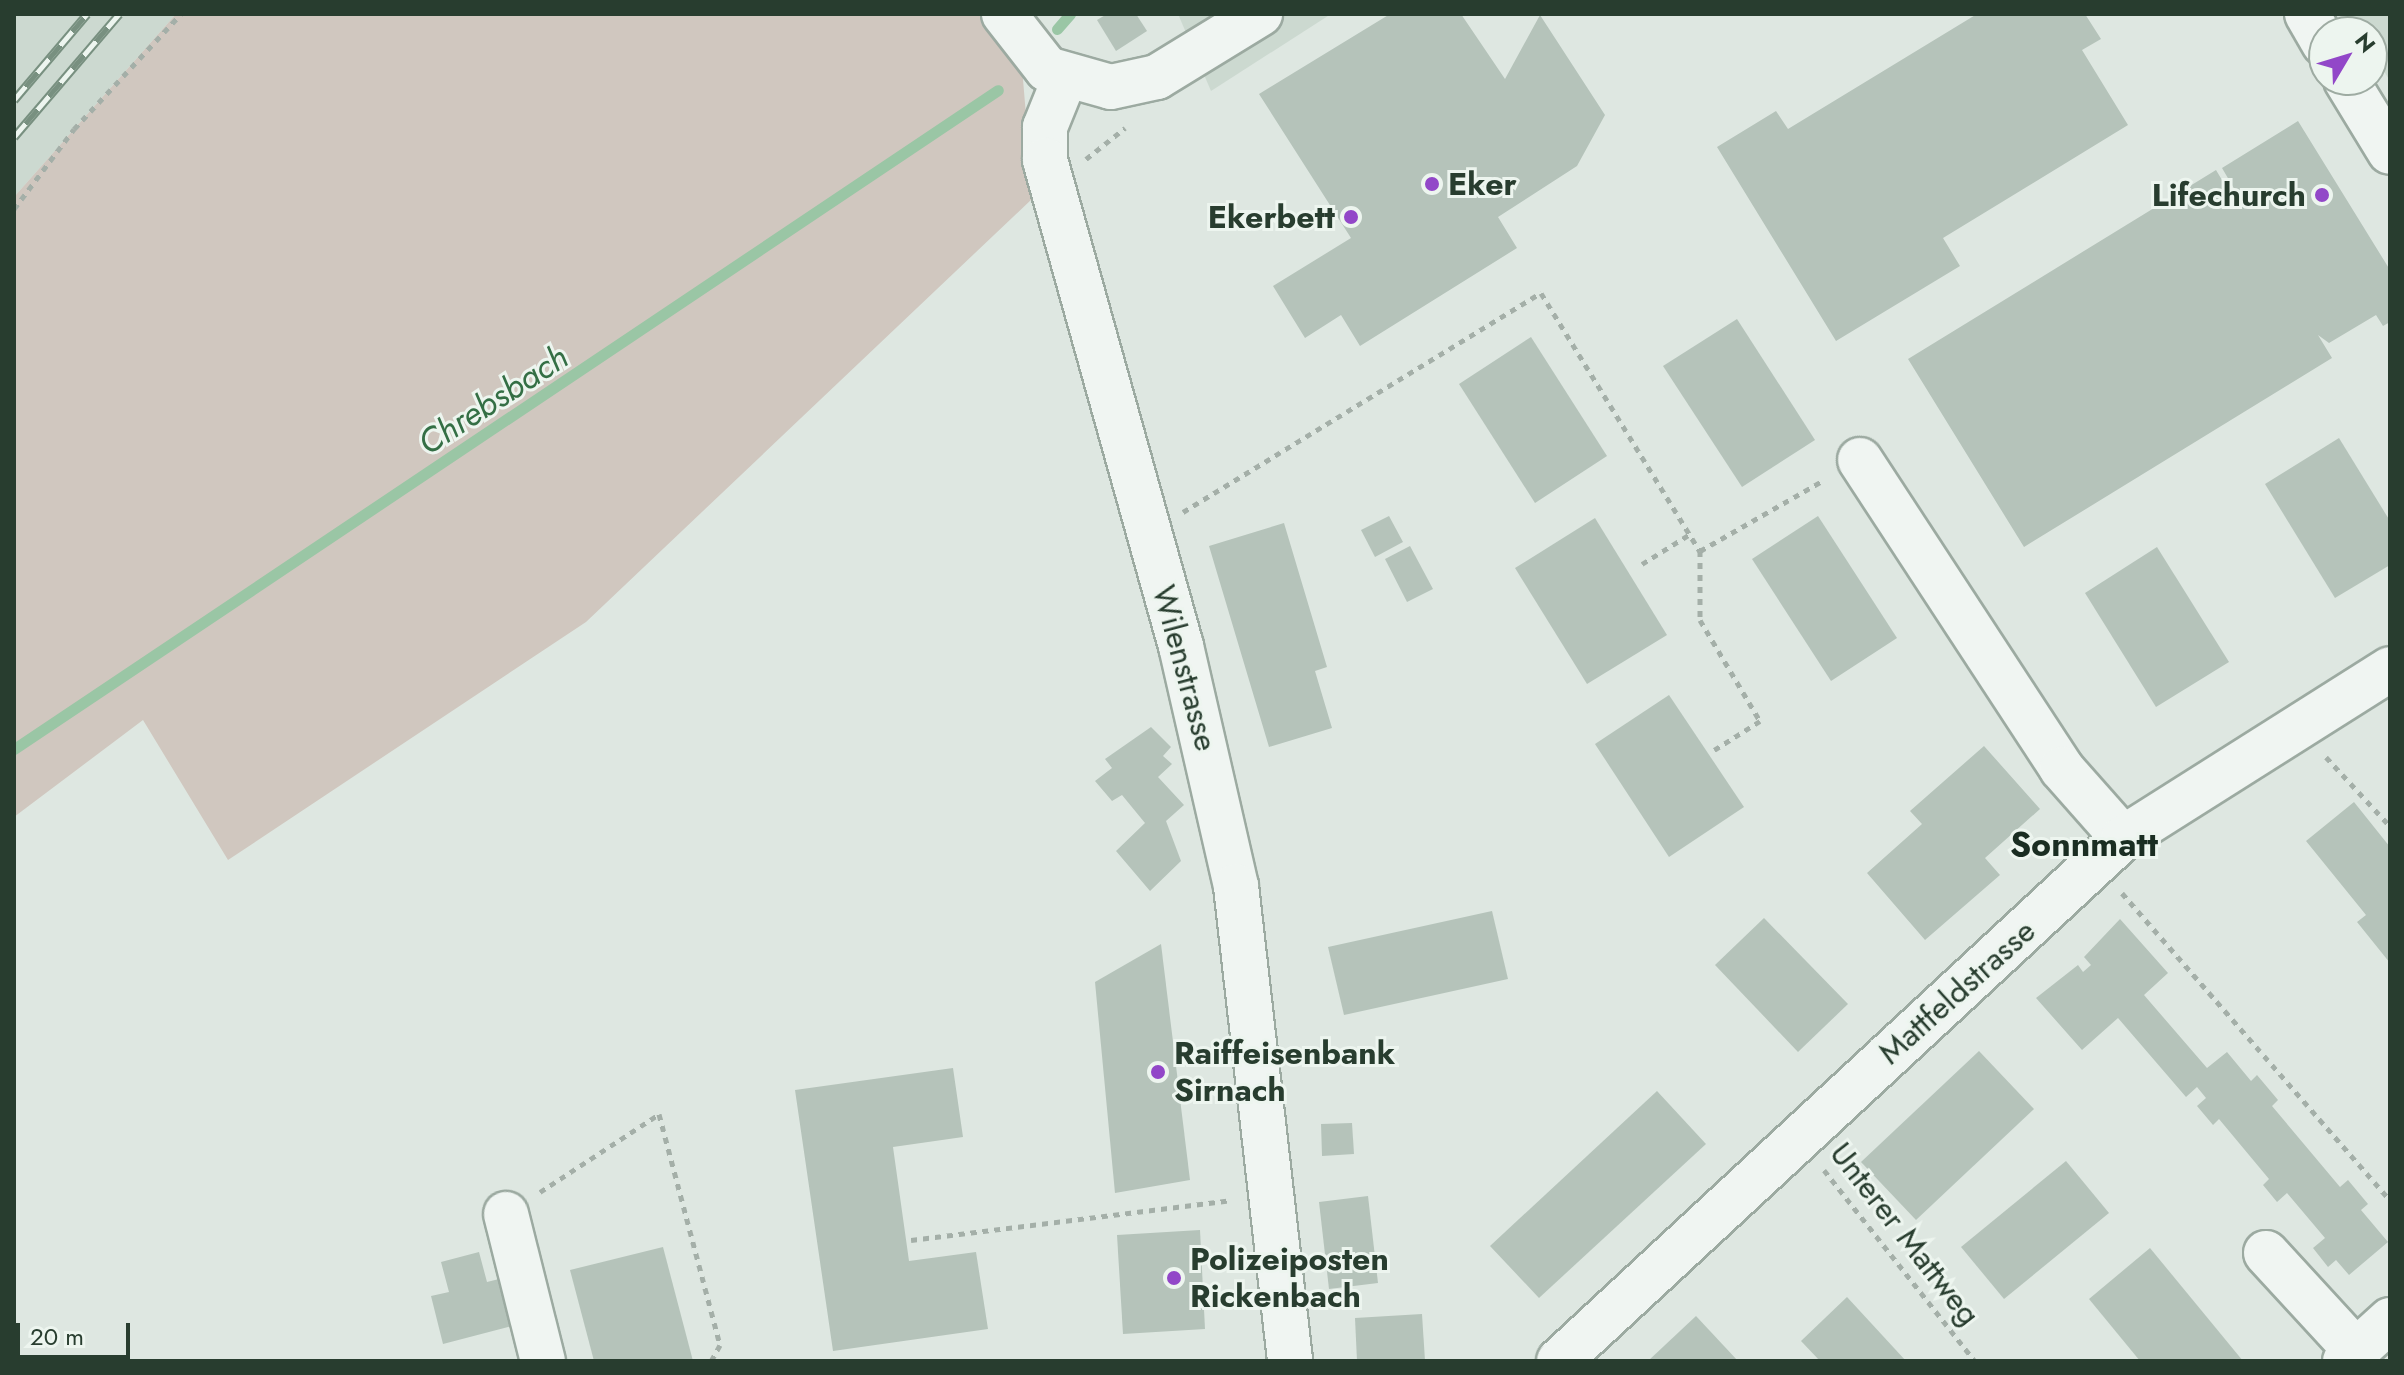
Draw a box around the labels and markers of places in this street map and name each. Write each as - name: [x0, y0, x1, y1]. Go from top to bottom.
- place label: Eker: [1448, 165, 1517, 203]
- marker: Eker: [1423, 175, 1441, 193]
- place label: Lifechurch: [2152, 176, 2306, 214]
- marker: Lifechurch: [2313, 186, 2331, 204]
- place label: Ekerbett: [1208, 198, 1335, 236]
- marker: Ekerbett: [1342, 208, 1360, 226]
- place label: Raiffeisenbank Sirnach: [1174, 1035, 1395, 1110]
- marker: Raiffeisenbank Sirnach: [1149, 1063, 1167, 1081]
- place label: Polizeiposten Rickenbach: [1190, 1241, 1389, 1316]
- marker: Polizeiposten Rickenbach: [1165, 1269, 1183, 1287]

